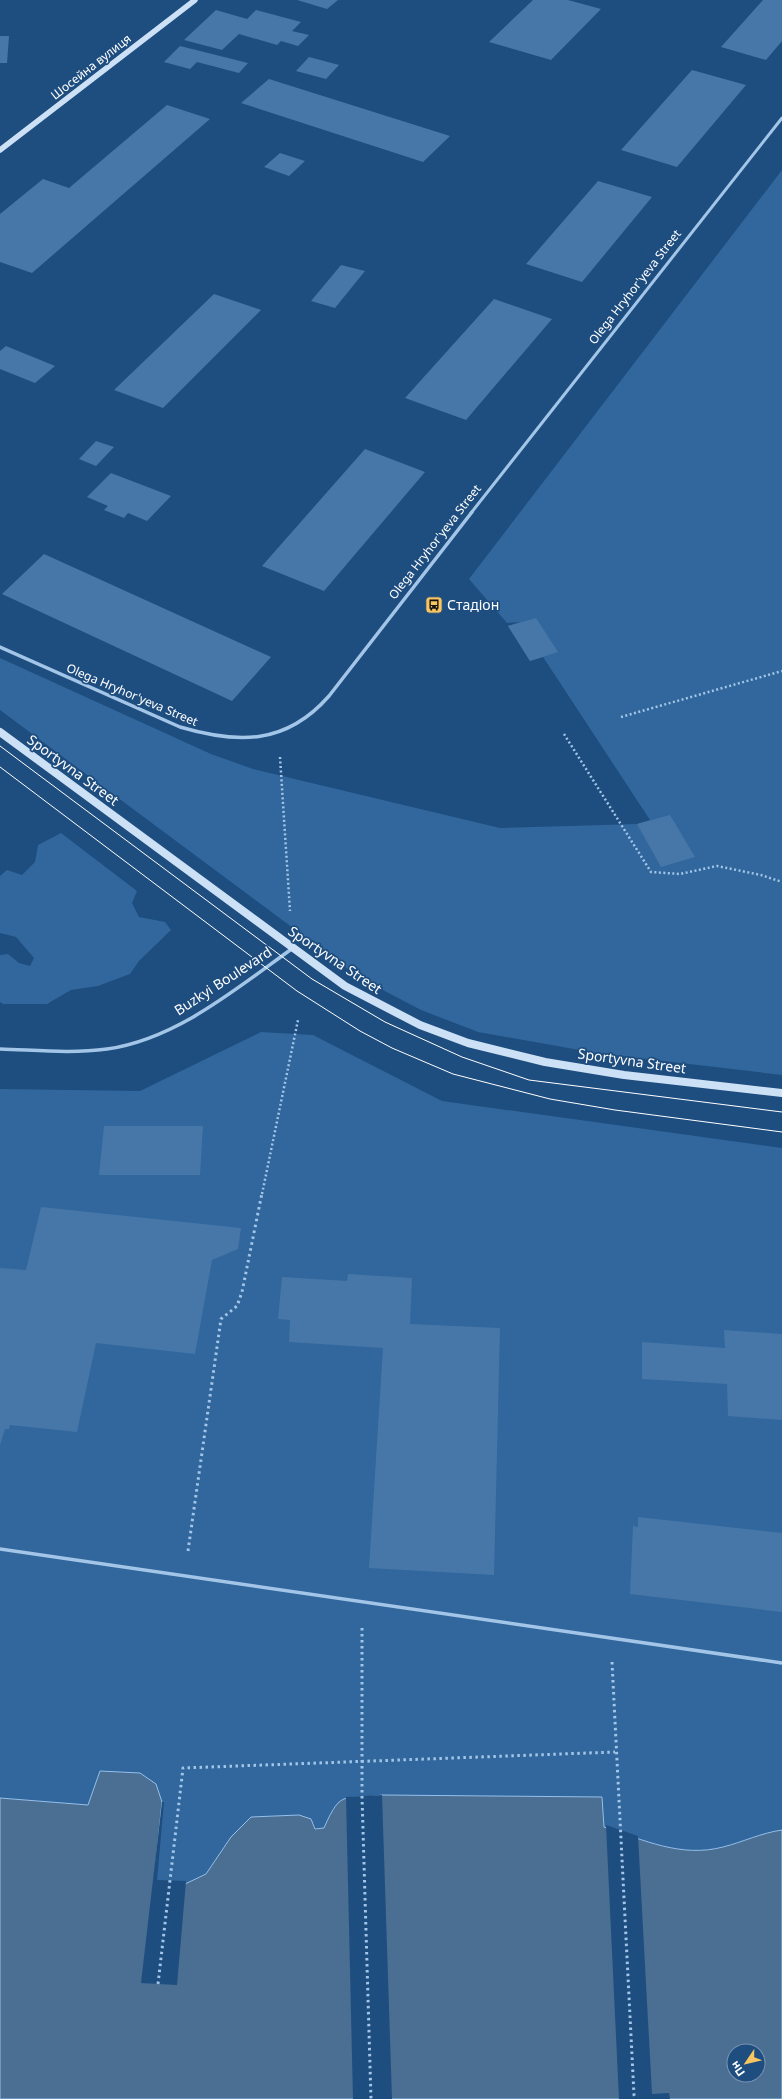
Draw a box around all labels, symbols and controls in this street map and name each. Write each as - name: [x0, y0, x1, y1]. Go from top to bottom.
- street label: Шосейна вулиця: [47, 30, 134, 103]
- street label: Olega Hryhor'yeva Street: [584, 225, 685, 348]
- street label: Olega Hryhor'yeva Street: [384, 480, 485, 603]
- bus stop icon: Стадіон: [424, 595, 444, 615]
- place label: Стадіон: [447, 595, 499, 614]
- street label: Olega Hryhor'yeva Street: [64, 659, 201, 730]
- street label: Sportyvna Street: [24, 730, 123, 809]
- street label: Sportyvna Street: [285, 921, 386, 998]
- street label: Buzkyi Boulevard: [170, 942, 275, 1019]
- street label: Sportyvna Street: [577, 1044, 687, 1078]
- north arrow: [726, 2043, 766, 2083]
- text: Пн: [727, 2058, 748, 2080]

